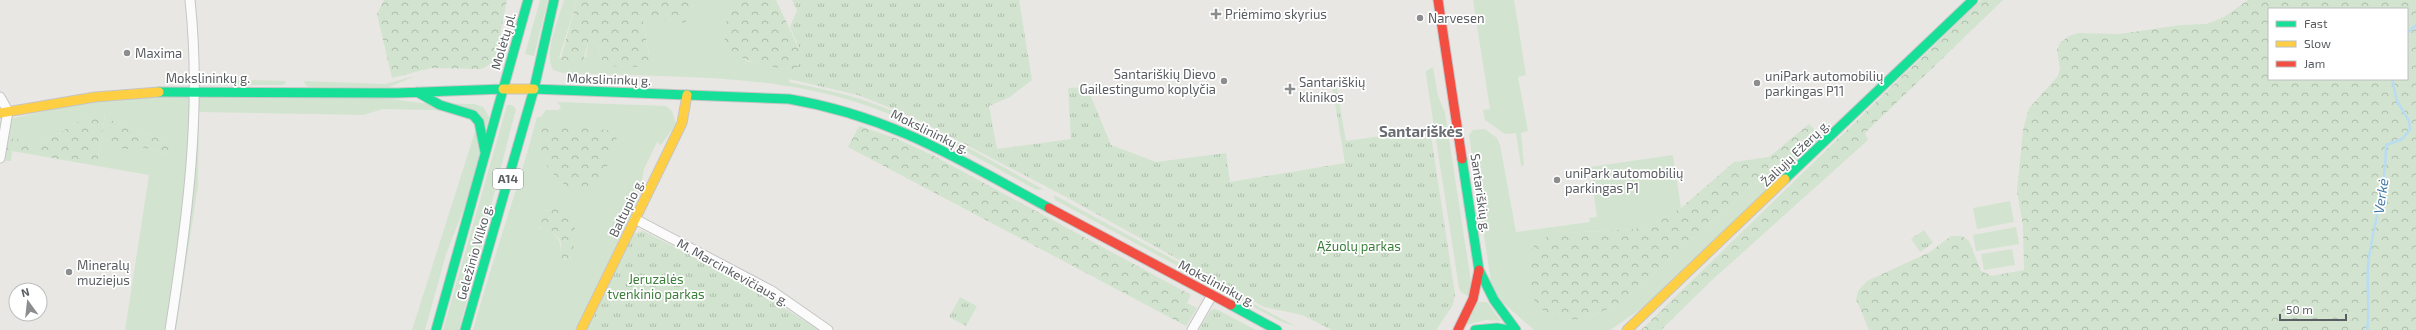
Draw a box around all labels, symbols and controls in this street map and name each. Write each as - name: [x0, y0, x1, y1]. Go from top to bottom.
- place label: Priėmimo skyrius: [1225, 6, 1327, 22]
- marker: Priėmimo skyrius: [1210, 8, 1222, 20]
- legend: [2268, 8, 2408, 80]
- street label: Molėtų pl.: [487, 10, 519, 72]
- place label: Narvesen: [1428, 10, 1484, 26]
- marker: Narvesen: [1415, 13, 1425, 23]
- text: Fast: [2304, 16, 2328, 30]
- text: Slow: [2304, 36, 2331, 50]
- place label: Maxima: [135, 45, 182, 61]
- marker: Maxima: [122, 48, 132, 58]
- text: Jam: [2304, 56, 2325, 70]
- place label: Santariškių Dievo Gailestingumo koplyčia: [1080, 66, 1216, 97]
- place label: uniPark automobilių parkingas P11: [1765, 68, 1883, 99]
- street label: Mokslininkų g.: [166, 70, 250, 86]
- street label: Mokslininkų g.: [566, 70, 652, 88]
- place label: Santariškių klinikos: [1299, 74, 1365, 105]
- marker: Santariškių Dievo Gailestingumo koplyčia: [1219, 76, 1229, 86]
- marker: uniPark automobilių parkingas P11: [1752, 78, 1762, 88]
- marker: Santariškių klinikos: [1284, 83, 1296, 95]
- street label: Mokslininkų g.: [888, 105, 972, 157]
- street label: Žaliųjų Ežerų g.: [1757, 116, 1833, 190]
- district label: Santariškės: [1379, 122, 1463, 140]
- street label: Santariškių g.: [1468, 153, 1494, 233]
- place label: uniPark automobilių parkingas P1: [1565, 165, 1683, 196]
- road number: A14: [493, 169, 523, 189]
- marker: uniPark automobilių parkingas P1: [1552, 175, 1562, 185]
- street label: Baltupio g.: [605, 176, 647, 240]
- water label: Verkė: [2370, 177, 2391, 215]
- street label: Geležinio Vilko g.: [453, 202, 495, 302]
- street label: M. Marcinkevičiaus g.: [674, 235, 792, 309]
- park label: Ąžuolų parkas: [1317, 238, 1401, 254]
- street label: Mokslininkų g.: [1176, 256, 1258, 310]
- place label: Mineralų muziejus: [77, 257, 130, 288]
- marker: Mineralų muziejus: [64, 267, 74, 277]
- park label: Jeruzalės tvenkinio parkas: [607, 271, 705, 302]
- north arrow: [8, 282, 48, 322]
- text: N: [20, 285, 31, 299]
- scale bar: [2280, 296, 2346, 322]
- text: 50 m: [2286, 302, 2313, 316]

